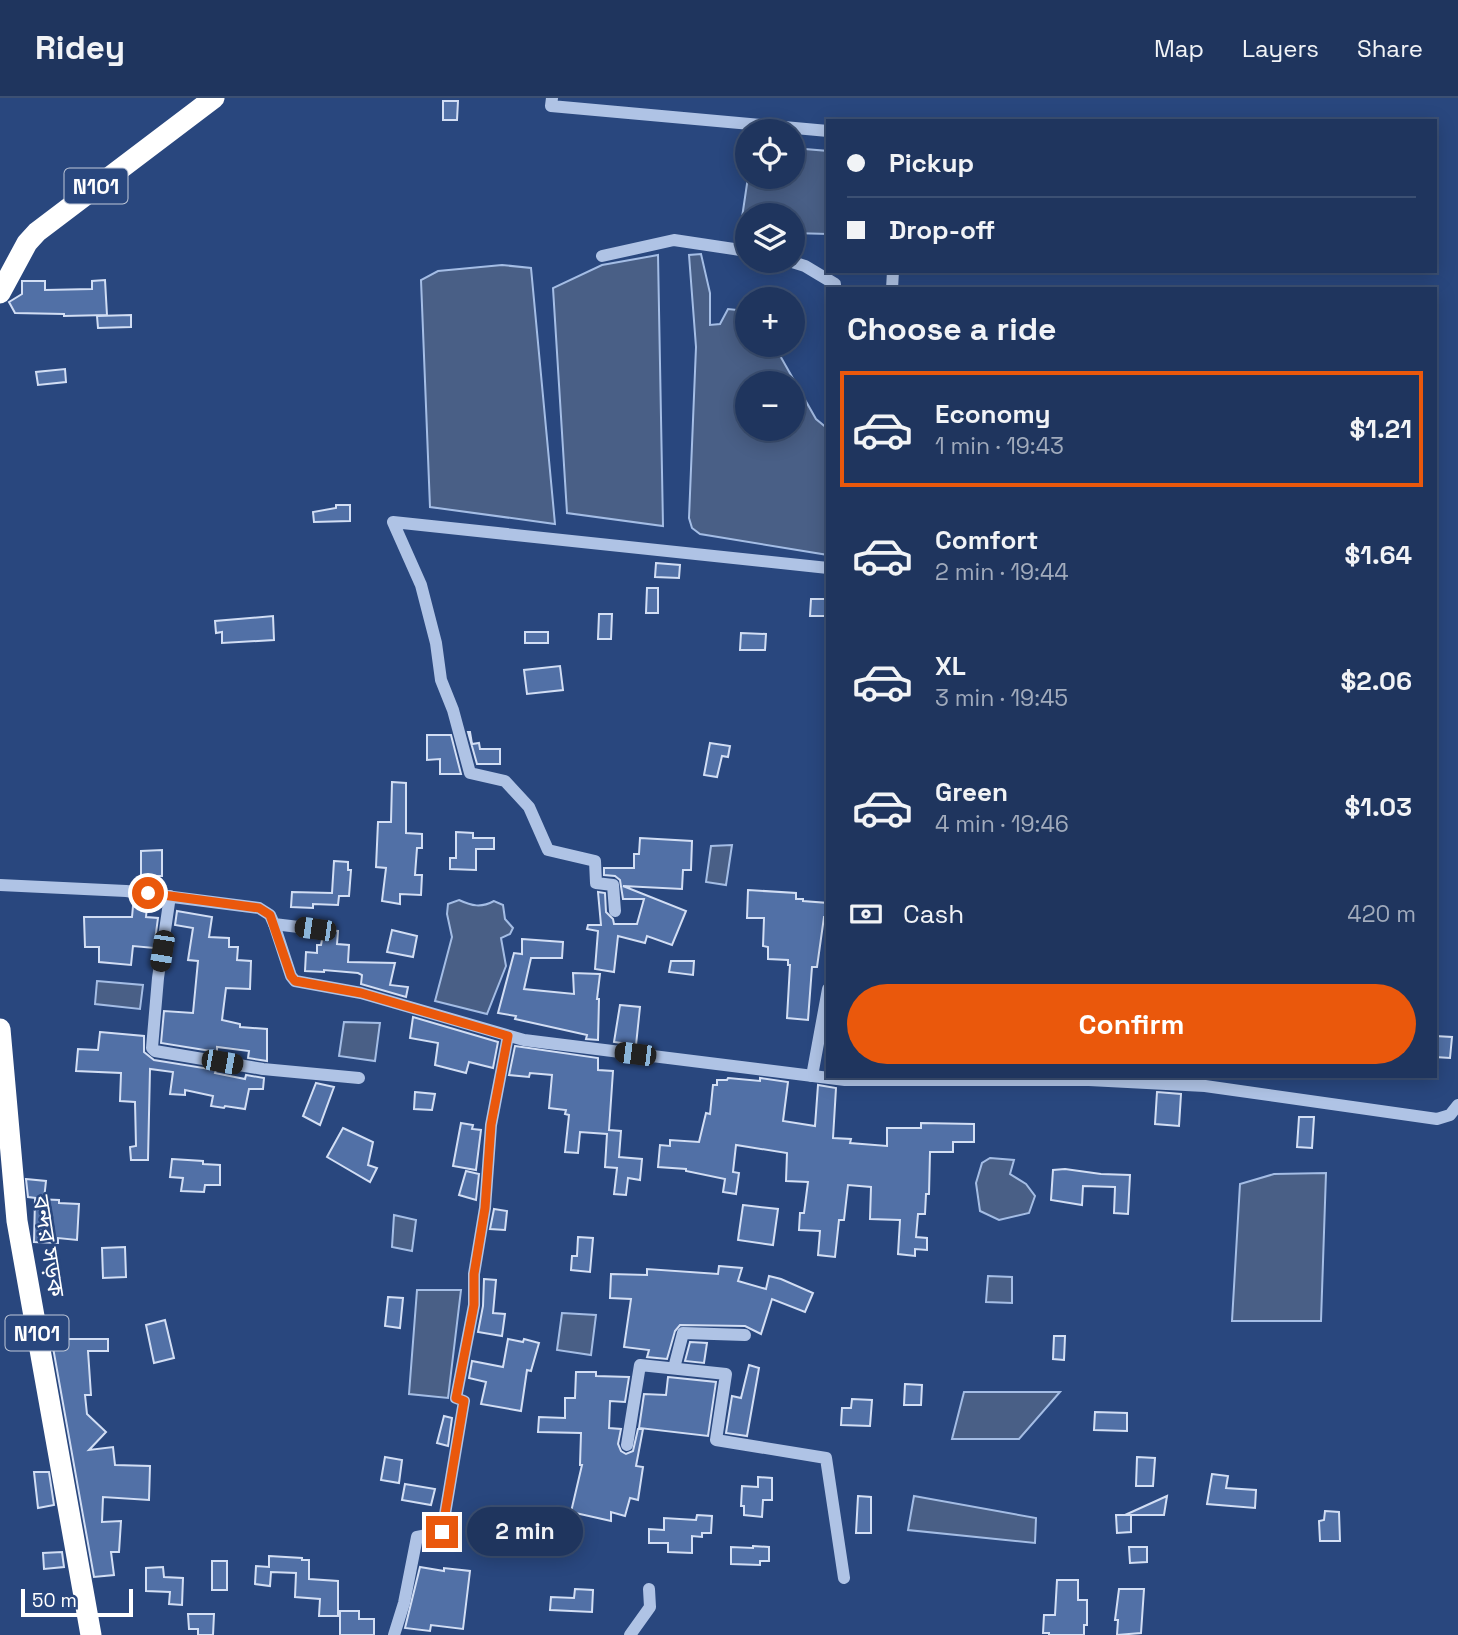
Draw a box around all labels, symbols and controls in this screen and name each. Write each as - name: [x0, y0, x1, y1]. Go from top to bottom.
- text: Ridey: [35, 27, 125, 69]
- text: Map: [1154, 33, 1204, 64]
- text: Layers: [1242, 33, 1319, 64]
- text: Share: [1357, 33, 1423, 64]
- map controls: [735, 119, 805, 441]
- button: locate: [735, 119, 805, 189]
- text: Pickup: [889, 146, 974, 180]
- road number: N101: [64, 168, 128, 204]
- button: layers: [735, 203, 805, 273]
- text: Drop-off: [889, 213, 995, 247]
- button: +: [735, 287, 805, 357]
- text: Choose a ride: [847, 309, 1057, 349]
- button: −: [735, 371, 805, 441]
- text: Economy: [935, 397, 1051, 431]
- icon: car: [851, 398, 914, 461]
- text: $1.21: [1350, 412, 1412, 446]
- text: 1 min · 19:43: [935, 431, 1064, 461]
- text: Comfort: [935, 523, 1038, 557]
- icon: car: [851, 524, 914, 587]
- text: $1.64: [1344, 538, 1412, 572]
- text: 2 min · 19:44: [935, 557, 1069, 587]
- text: XL: [935, 649, 966, 683]
- icon: car: [851, 650, 914, 713]
- text: $2.06: [1340, 664, 1412, 698]
- text: 3 min · 19:45: [935, 683, 1068, 713]
- text: Green: [935, 775, 1008, 809]
- icon: car: [851, 776, 914, 839]
- text: $1.03: [1344, 790, 1412, 824]
- text: 4 min · 19:46: [935, 809, 1069, 839]
- route start: [132, 877, 164, 909]
- icon: cash: [847, 895, 885, 933]
- text: Cash: [903, 897, 964, 931]
- text: 420 m: [1347, 899, 1416, 929]
- car: [293, 916, 338, 942]
- car: [149, 929, 176, 973]
- button: Confirm: [847, 984, 1416, 1064]
- car: [613, 1041, 658, 1067]
- car: [200, 1048, 245, 1076]
- street label: বন্দর সড়ক: [26, 1192, 72, 1299]
- road number: N101: [5, 1316, 68, 1350]
- callout: 2 min: [466, 1508, 582, 1556]
- route end: [426, 1516, 458, 1548]
- text: 2 min: [495, 1516, 555, 1546]
- scale bar: [21, 1586, 133, 1618]
- text: 50 m: [32, 1588, 77, 1613]

